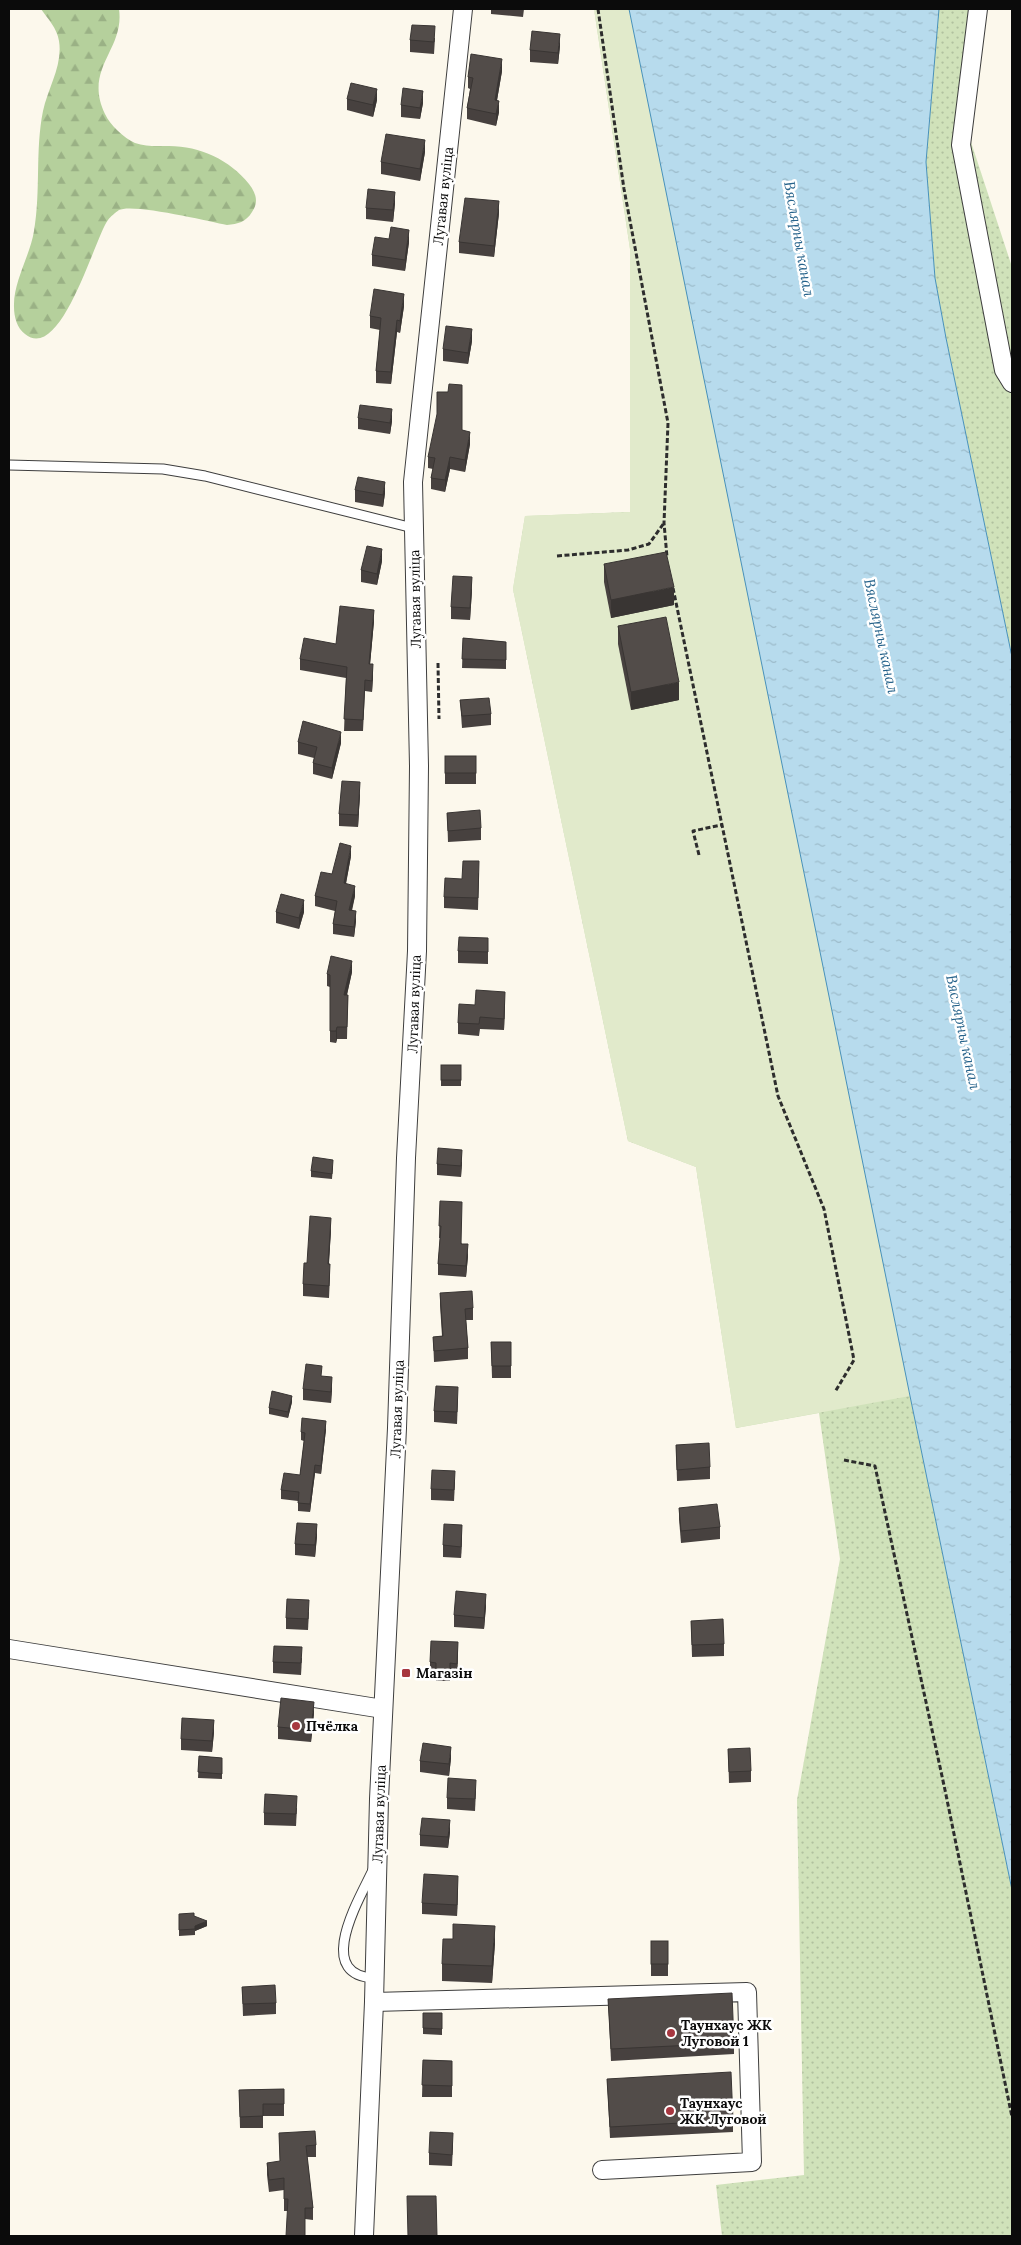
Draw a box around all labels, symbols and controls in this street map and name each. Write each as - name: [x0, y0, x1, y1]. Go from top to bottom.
- street label: Лугавая вуліца: [429, 146, 457, 246]
- water label: Вяслярны канал: [780, 180, 819, 298]
- street label: Лугавая вуліца: [405, 549, 425, 649]
- water label: Вяслярны канал: [860, 577, 903, 695]
- street label: Лугавая вуліца: [403, 954, 425, 1054]
- water label: Вяслярны канал: [942, 973, 985, 1091]
- street label: Лугавая вуліца: [386, 1359, 408, 1459]
- place label: Магазін: [416, 1664, 473, 1682]
- marker: Магазін: [400, 1667, 412, 1679]
- place label: Пчёлка: [306, 1717, 359, 1735]
- marker: Пчёлка: [290, 1720, 302, 1732]
- street label: Лугавая вуліца: [368, 1764, 390, 1864]
- place label: Таунхаус ЖК Луговой 1: [681, 2016, 772, 2050]
- marker: Таунхаус ЖК Луговой 1: [665, 2027, 677, 2039]
- place label: Таунхаус ЖК Луговой: [680, 2094, 767, 2128]
- marker: Таунхаус ЖК Луговой: [664, 2105, 676, 2117]

